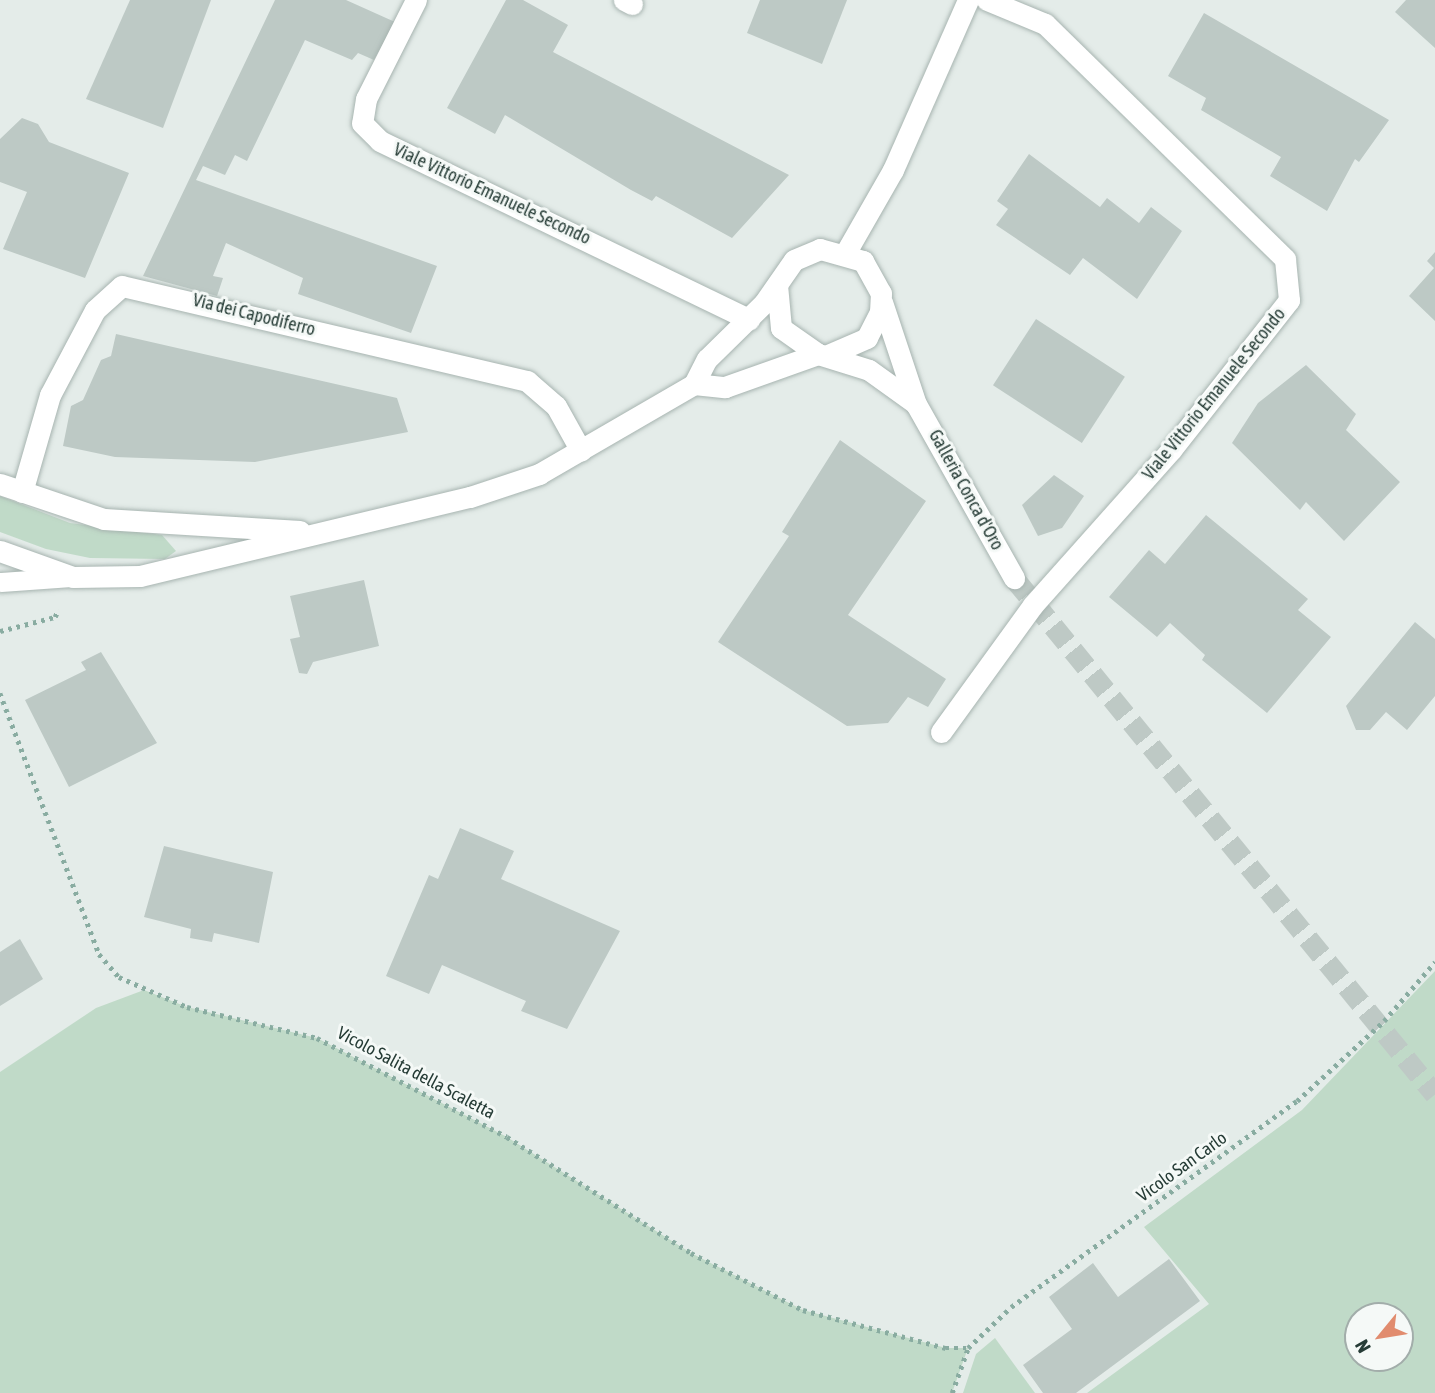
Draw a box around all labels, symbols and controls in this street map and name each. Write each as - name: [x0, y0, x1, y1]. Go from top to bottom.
- street label: Viale Vittorio Emanuele Secondo: [390, 139, 594, 249]
- street label: Via dei Capodiferro: [191, 289, 317, 341]
- street label: Viale Vittorio Emanuele Secondo: [1138, 304, 1290, 484]
- street label: Galleria Conca d'Oro: [924, 426, 1008, 554]
- street label: Vicolo Salita della Scaletta: [333, 1022, 499, 1124]
- street label: Vicolo San Carlo: [1133, 1127, 1231, 1207]
- north arrow: [1344, 1302, 1414, 1372]
- text: N: [1350, 1336, 1375, 1357]

